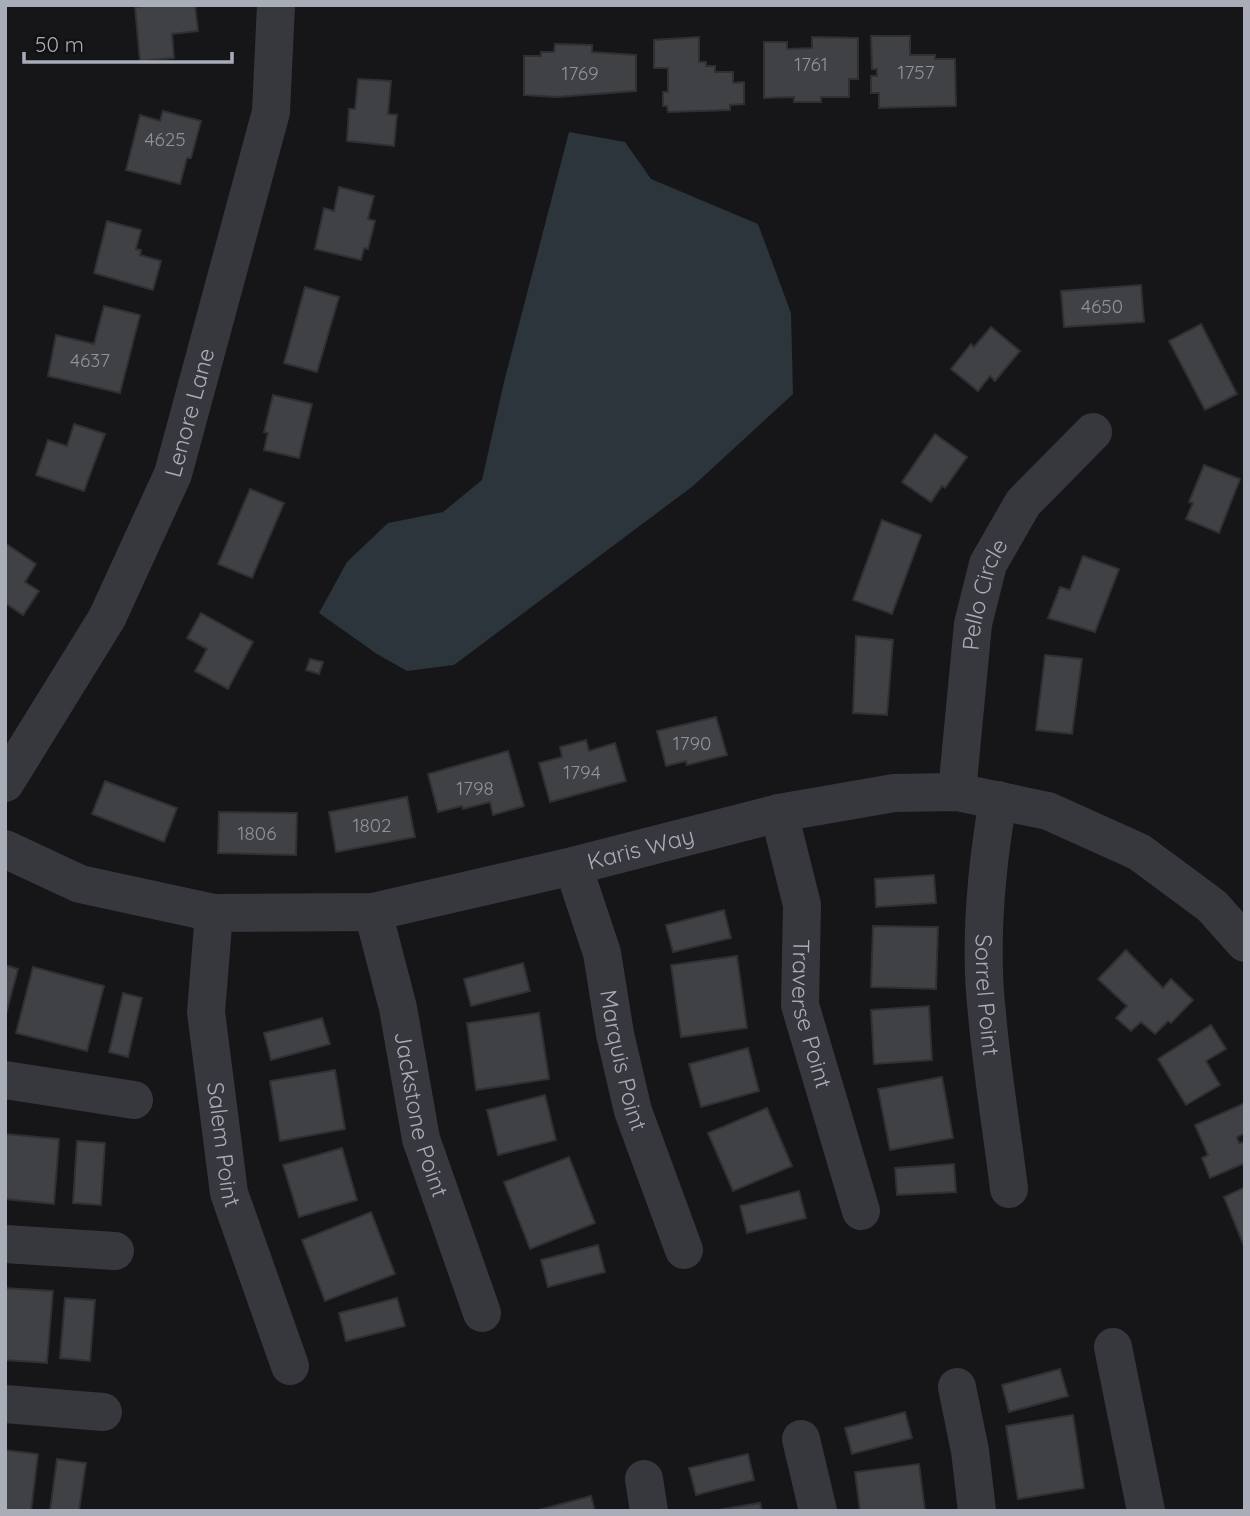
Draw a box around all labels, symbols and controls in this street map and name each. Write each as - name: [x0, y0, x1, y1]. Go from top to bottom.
- scale bar: [24, 21, 233, 65]
- text: 50 m: [35, 31, 84, 57]
- house number: 1761: [794, 52, 828, 76]
- house number: 1757: [898, 60, 935, 84]
- house number: 1769: [561, 61, 599, 85]
- house number: 4625: [144, 127, 186, 151]
- house number: 4650: [1081, 294, 1123, 318]
- street label: Lenore Lane: [158, 345, 220, 480]
- house number: 4637: [70, 348, 110, 372]
- street label: Pello Circle: [956, 533, 1014, 652]
- house number: 1790: [673, 731, 711, 755]
- house number: 1794: [563, 760, 601, 784]
- house number: 1798: [456, 776, 494, 800]
- house number: 1802: [352, 813, 392, 837]
- street label: Karis Way: [584, 820, 697, 876]
- house number: 1806: [238, 821, 276, 845]
- street label: Sorrel Point: [970, 934, 1006, 1058]
- street label: Traverse Point: [786, 939, 839, 1092]
- street label: Marquis Point: [594, 988, 654, 1135]
- street label: Jackstone Point: [388, 1029, 455, 1201]
- street label: Salem Point: [201, 1080, 248, 1211]

